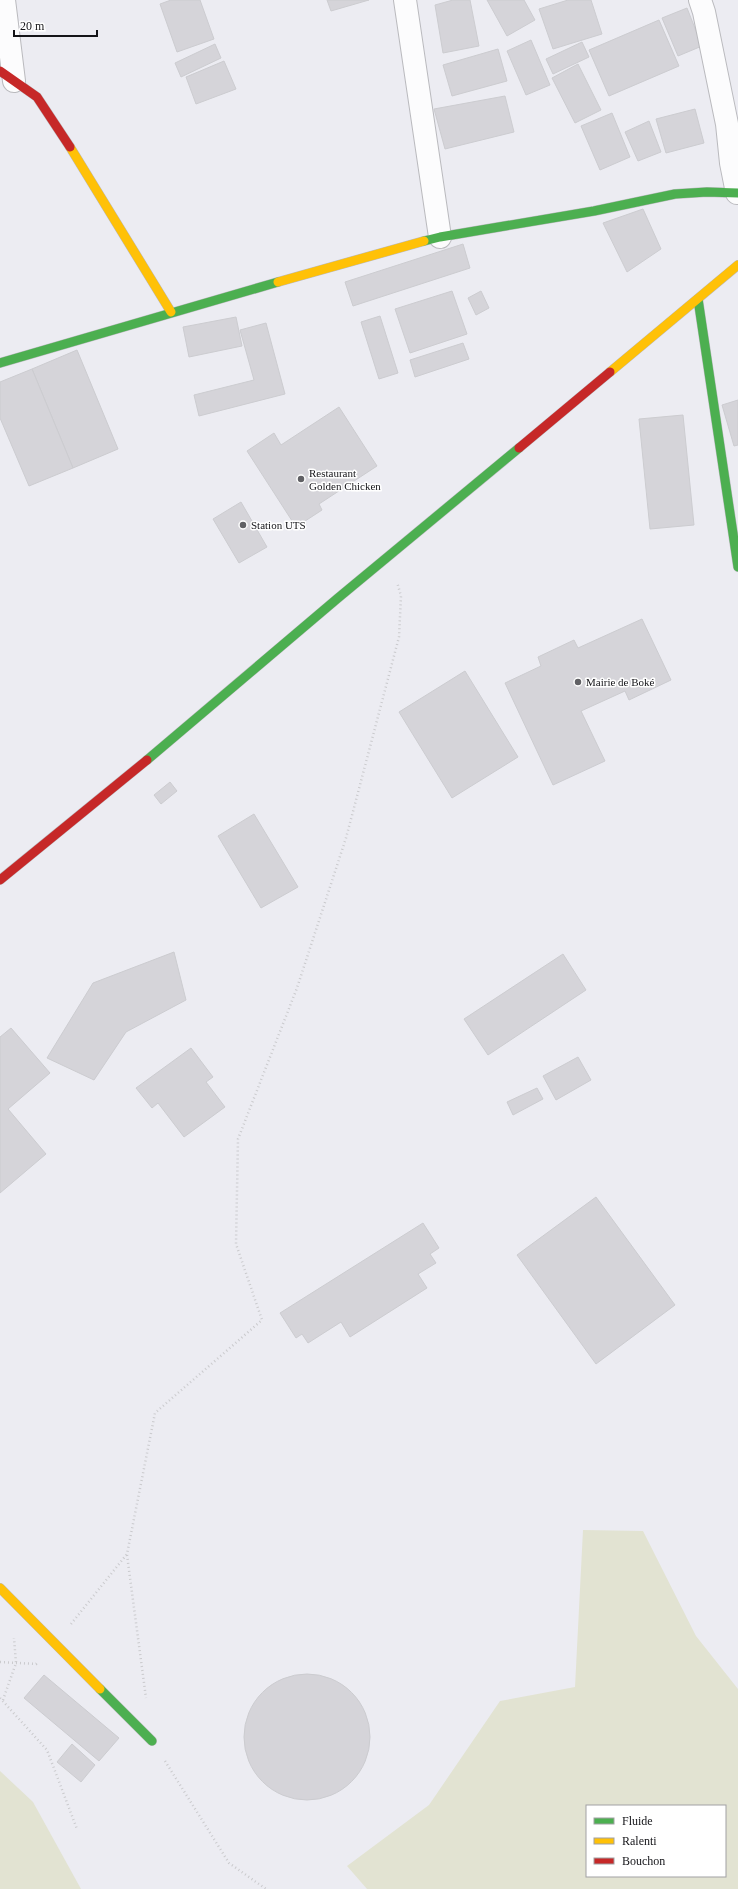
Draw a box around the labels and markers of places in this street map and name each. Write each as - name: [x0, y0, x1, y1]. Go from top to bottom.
- place label: Restaurant Golden Chicken: [309, 467, 381, 492]
- marker: Restaurant Golden Chicken: [296, 474, 306, 484]
- place label: Station UTS: [251, 519, 306, 531]
- marker: Station UTS: [238, 520, 248, 530]
- place label: Mairie de Boké: [586, 676, 655, 688]
- marker: Mairie de Boké: [573, 677, 583, 687]

